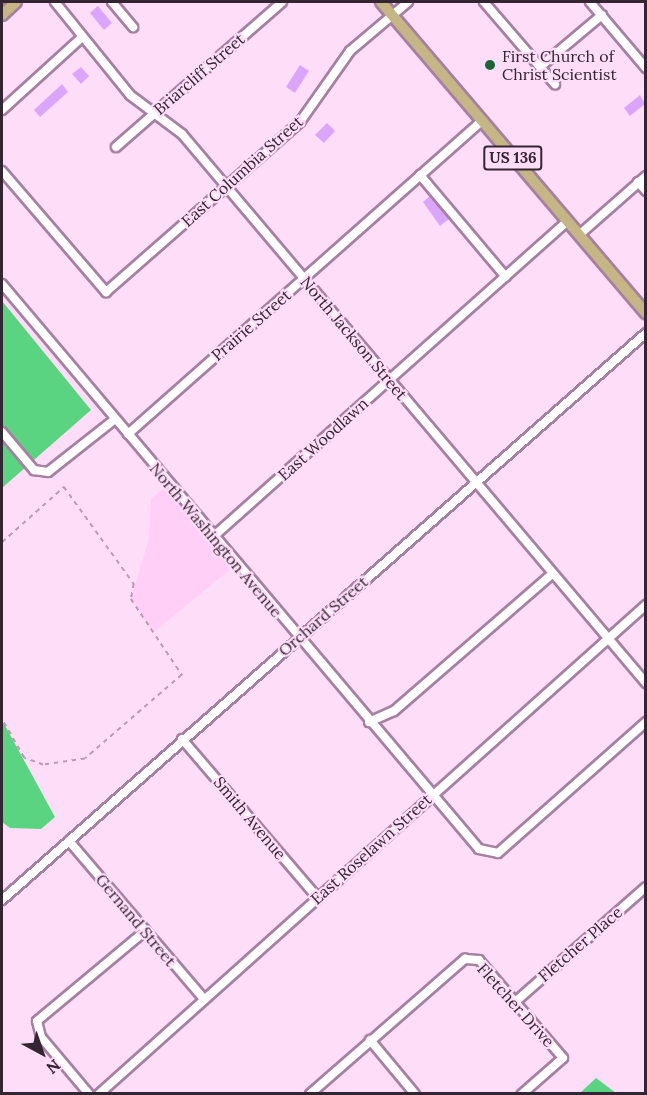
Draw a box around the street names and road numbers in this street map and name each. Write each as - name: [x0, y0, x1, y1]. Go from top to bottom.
- street label: Briarcliff Street: [150, 29, 248, 119]
- street label: East Columbia Street: [177, 112, 307, 230]
- road number: US 136: [483, 146, 543, 170]
- street label: North Jackson Street: [297, 272, 411, 404]
- street label: Prairie Street: [207, 285, 295, 365]
- street label: East Woodlawn: [274, 394, 372, 484]
- street label: North Washington Avenue: [146, 459, 286, 621]
- street label: Orchard Street: [275, 572, 371, 660]
- street label: Smith Avenue: [210, 773, 290, 863]
- street label: East Roselawn Street: [307, 790, 435, 908]
- street label: Gernand Street: [92, 870, 180, 970]
- street label: Fletcher Place: [534, 902, 626, 986]
- street label: Fletcher Drive: [473, 959, 559, 1051]

